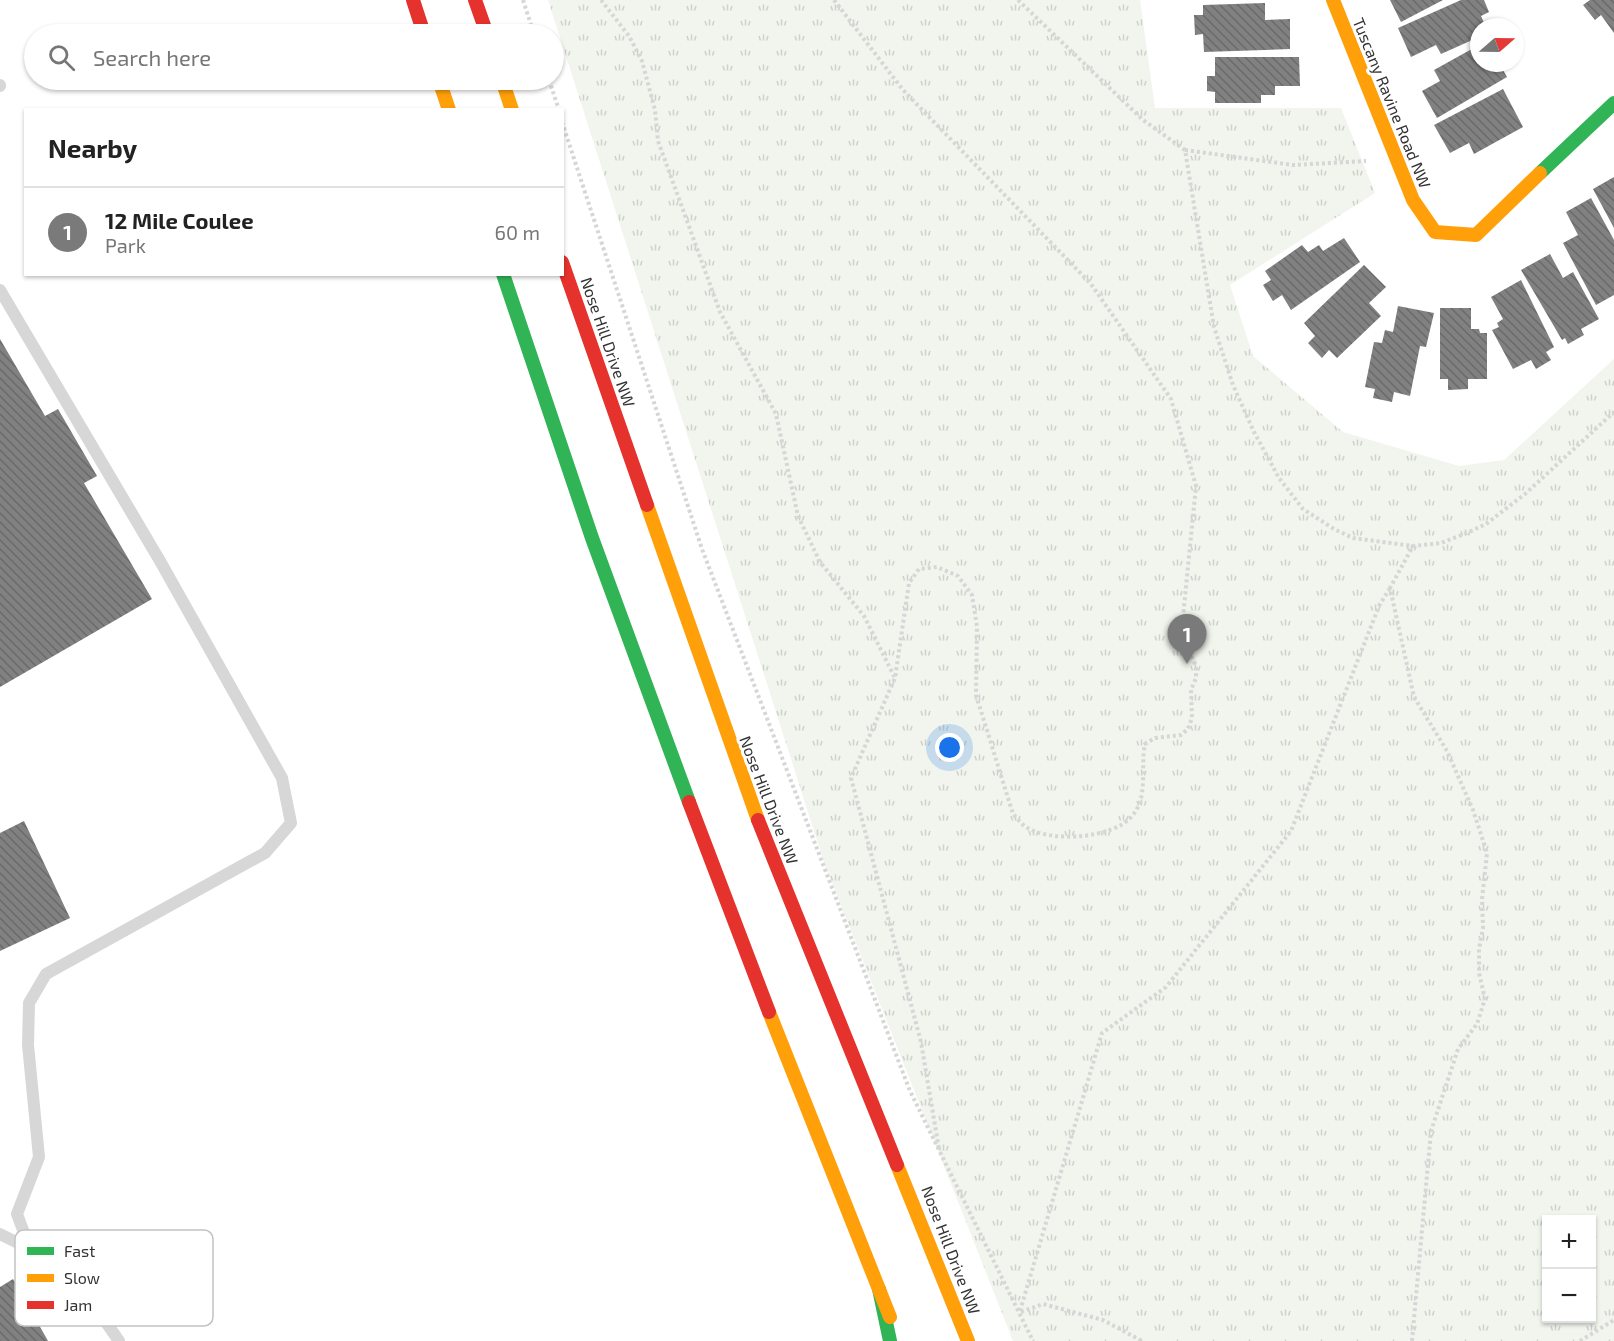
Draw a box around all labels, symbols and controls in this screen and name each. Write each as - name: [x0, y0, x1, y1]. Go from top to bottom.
- street label: Tuscany Ravine Road NW: [1350, 15, 1435, 191]
- north arrow: [1470, 18, 1524, 72]
- search box: [24, 24, 564, 90]
- icon: search: [45, 41, 78, 74]
- text: Search here: [93, 44, 211, 70]
- text: Nearby: [48, 132, 137, 163]
- text: 12 Mile Coulee: [105, 207, 254, 233]
- text: 1: [63, 220, 72, 244]
- text: 60 m: [495, 220, 540, 244]
- text: Park: [105, 233, 146, 257]
- street label: Nose Hill Drive NW: [577, 274, 640, 409]
- pin: 1: [1168, 614, 1206, 664]
- street label: Nose Hill Drive NW: [736, 733, 803, 867]
- your location: [935, 733, 964, 762]
- street label: Nose Hill Drive NW: [918, 1183, 985, 1317]
- map controls: [1542, 1215, 1596, 1323]
- button: +: [1542, 1215, 1596, 1269]
- legend: [15, 1230, 213, 1326]
- text: Fast: [64, 1241, 95, 1260]
- text: Slow: [64, 1268, 100, 1287]
- button: −: [1542, 1269, 1596, 1323]
- text: Jam: [64, 1295, 92, 1314]

